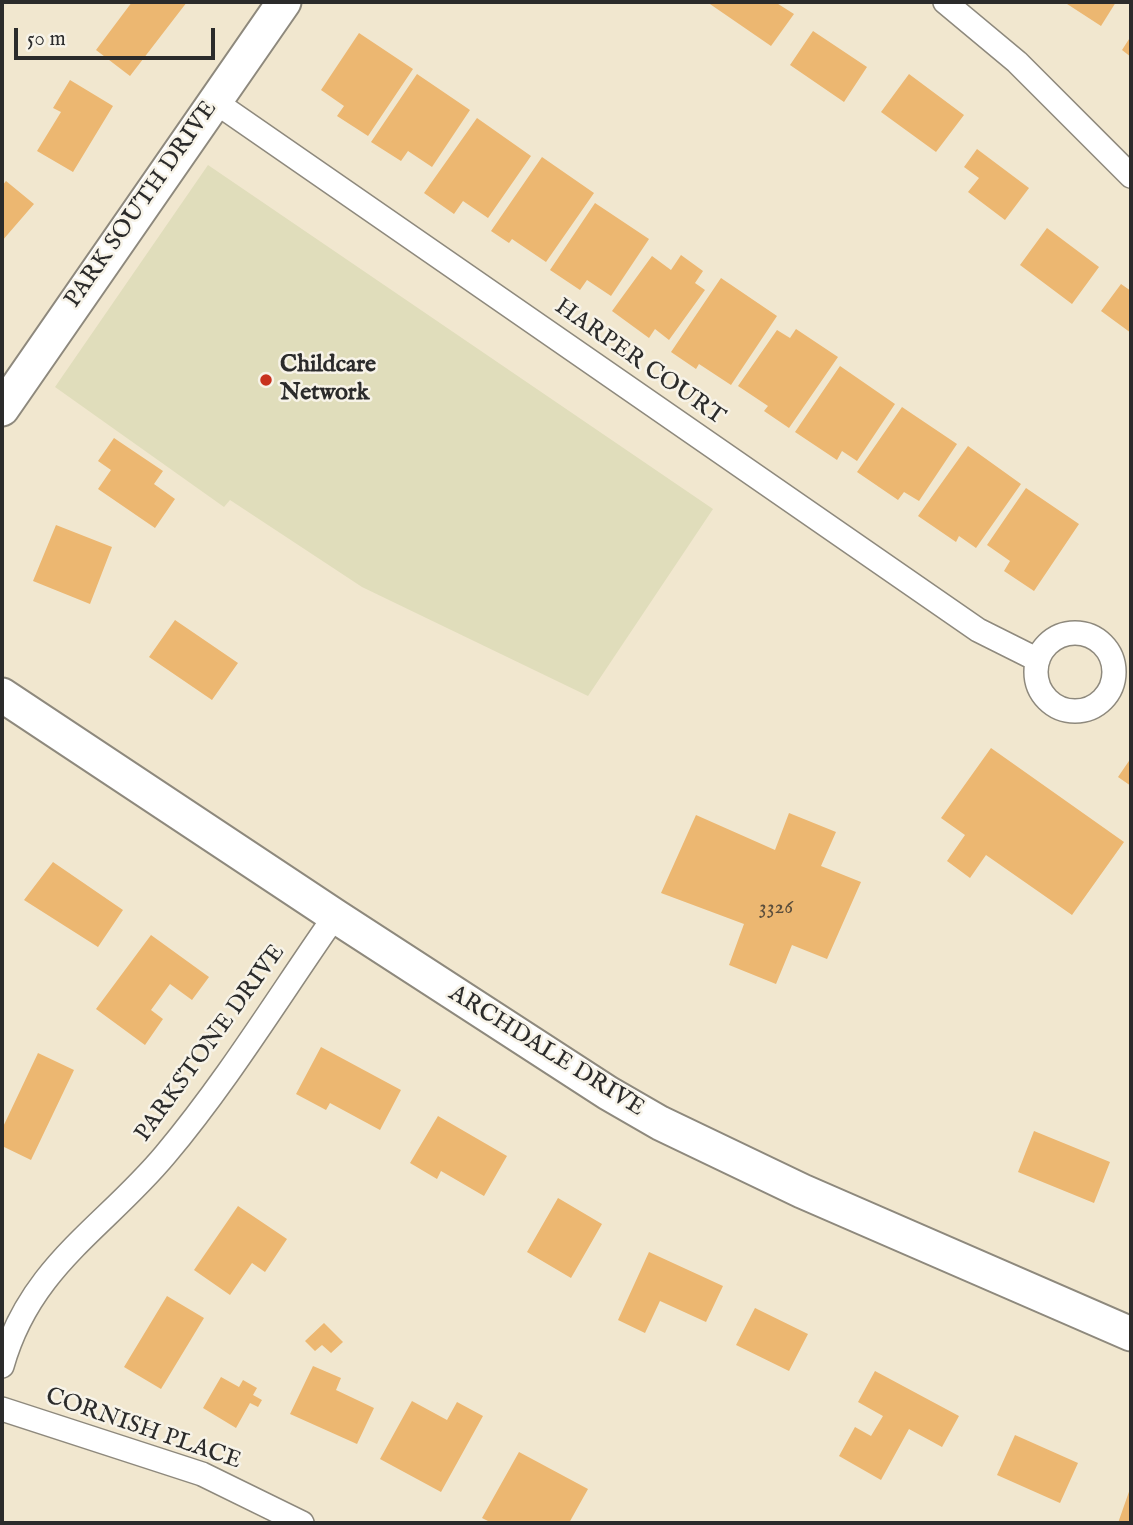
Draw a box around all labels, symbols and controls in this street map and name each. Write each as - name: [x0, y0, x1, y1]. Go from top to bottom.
- scale bar: [18, 14, 219, 58]
- text: 50 m: [27, 26, 66, 53]
- street label: PARK SOUTH DRIVE: [60, 96, 224, 314]
- street label: HARPER COURT: [548, 293, 730, 433]
- place label: Childcare Network: [280, 352, 376, 408]
- marker: Childcare Network: [258, 372, 274, 388]
- house number: 3326: [759, 896, 793, 922]
- street label: PARKSTONE DRIVE: [130, 940, 292, 1148]
- street label: ARCHDALE DRIVE: [443, 980, 649, 1124]
- street label: CORNISH PLACE: [41, 1383, 245, 1477]

